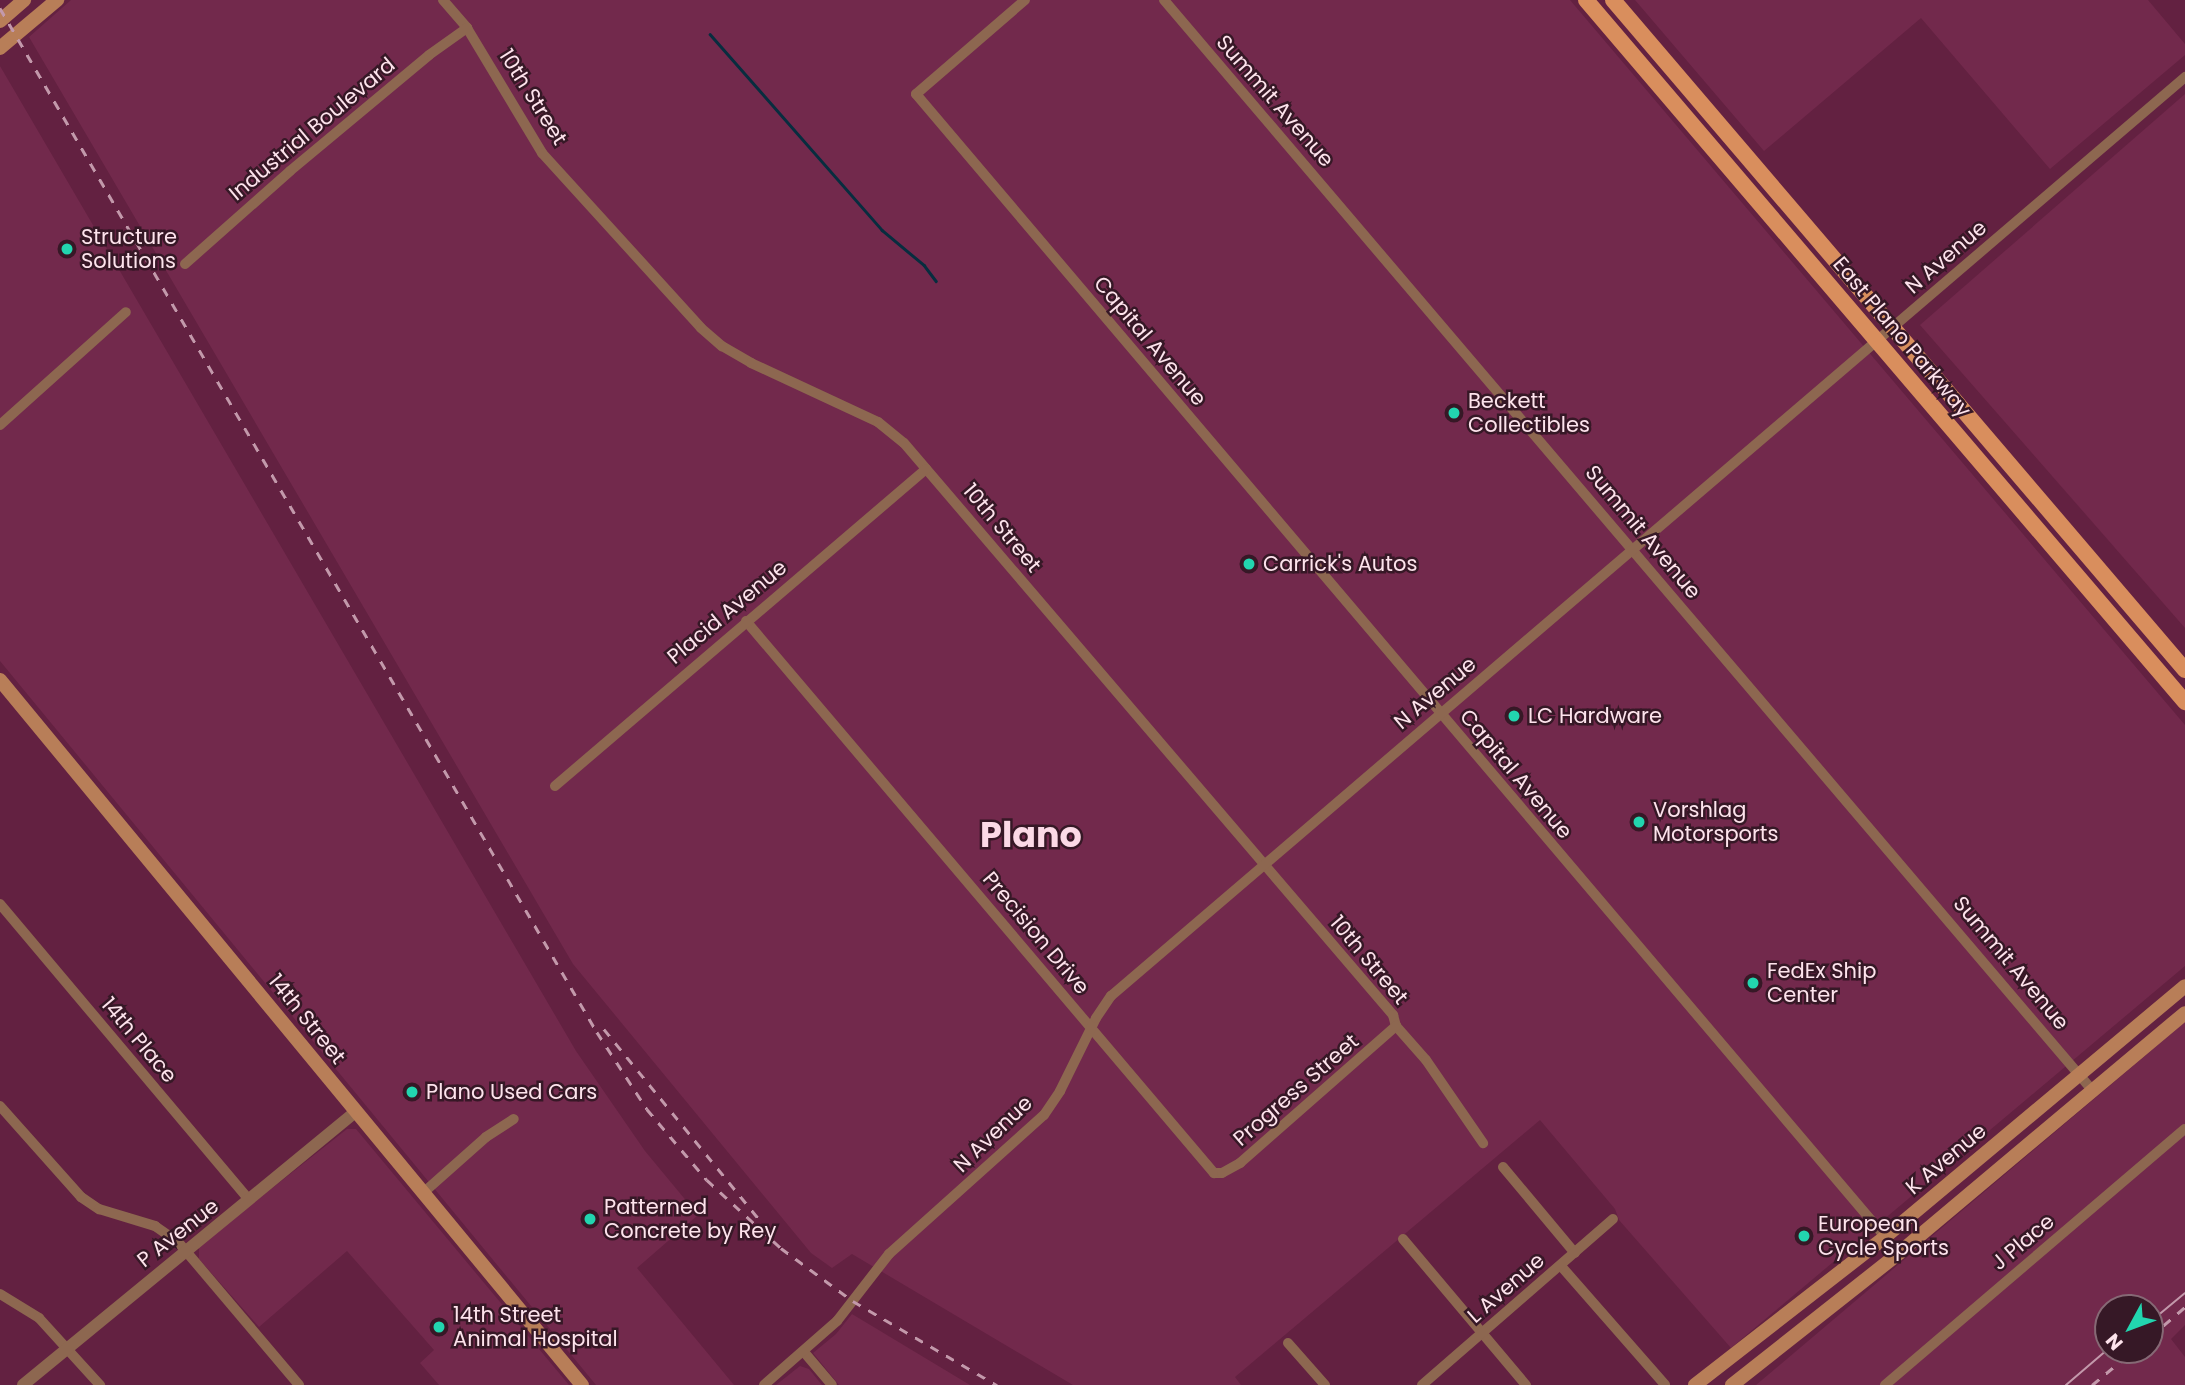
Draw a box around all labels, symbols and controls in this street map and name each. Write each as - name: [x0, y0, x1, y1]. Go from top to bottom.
- street label: Summit Avenue: [1211, 30, 1339, 172]
- street label: 10th Street: [494, 44, 572, 150]
- street label: Industrial Boulevard: [224, 52, 400, 206]
- street label: N Avenue: [1900, 215, 1992, 299]
- place label: Structure Solutions: [81, 224, 177, 274]
- marker: Structure Solutions: [59, 241, 75, 257]
- street label: East Plano Parkway: [1828, 252, 1976, 422]
- street label: Capital Avenue: [1089, 271, 1211, 411]
- place label: Beckett Collectibles: [1468, 388, 1590, 438]
- marker: Beckett Collectibles: [1446, 405, 1462, 421]
- street label: Summit Avenue: [1580, 460, 1706, 604]
- street label: 10th Street: [958, 479, 1046, 577]
- place label: Carrick's Autos: [1263, 551, 1417, 577]
- street label: Placid Avenue: [662, 555, 792, 669]
- marker: Carrick's Autos: [1241, 556, 1257, 572]
- street label: N Avenue: [1389, 651, 1481, 735]
- place label: LC Hardware: [1528, 703, 1662, 729]
- street label: Capital Avenue: [1455, 704, 1577, 844]
- marker: LC Hardware: [1506, 708, 1522, 724]
- place label: Vorshlag Motorsports: [1653, 797, 1778, 847]
- district label: Plano: [980, 814, 1082, 856]
- marker: Vorshlag Motorsports: [1631, 814, 1647, 830]
- street label: Precision Drive: [977, 867, 1095, 999]
- street label: Summit Avenue: [1948, 891, 2074, 1035]
- street label: 10th Street: [1325, 911, 1413, 1009]
- place label: FedEx Ship Center: [1767, 958, 1876, 1008]
- street label: 14th Street: [263, 969, 351, 1069]
- marker: FedEx Ship Center: [1745, 975, 1761, 991]
- street label: 14th Place: [96, 992, 182, 1088]
- street label: Progress Street: [1228, 1029, 1364, 1151]
- place label: Plano Used Cars: [426, 1079, 597, 1105]
- marker: Plano Used Cars: [404, 1084, 420, 1100]
- street label: N Avenue: [949, 1090, 1037, 1178]
- street label: K Avenue: [1901, 1118, 1991, 1200]
- street label: P Avenue: [132, 1193, 224, 1273]
- place label: Patterned Concrete by Rey: [604, 1194, 776, 1244]
- street label: J Place: [1987, 1209, 2059, 1275]
- marker: Patterned Concrete by Rey: [582, 1211, 598, 1227]
- place label: European Cycle Sports: [1818, 1211, 1949, 1261]
- marker: European Cycle Sports: [1796, 1228, 1812, 1244]
- street label: L Avenue: [1462, 1248, 1550, 1328]
- north arrow: [2094, 1294, 2164, 1364]
- place label: 14th Street Animal Hospital: [453, 1302, 618, 1352]
- marker: 14th Street Animal Hospital: [431, 1319, 447, 1335]
- text: N: [2099, 1328, 2129, 1356]

